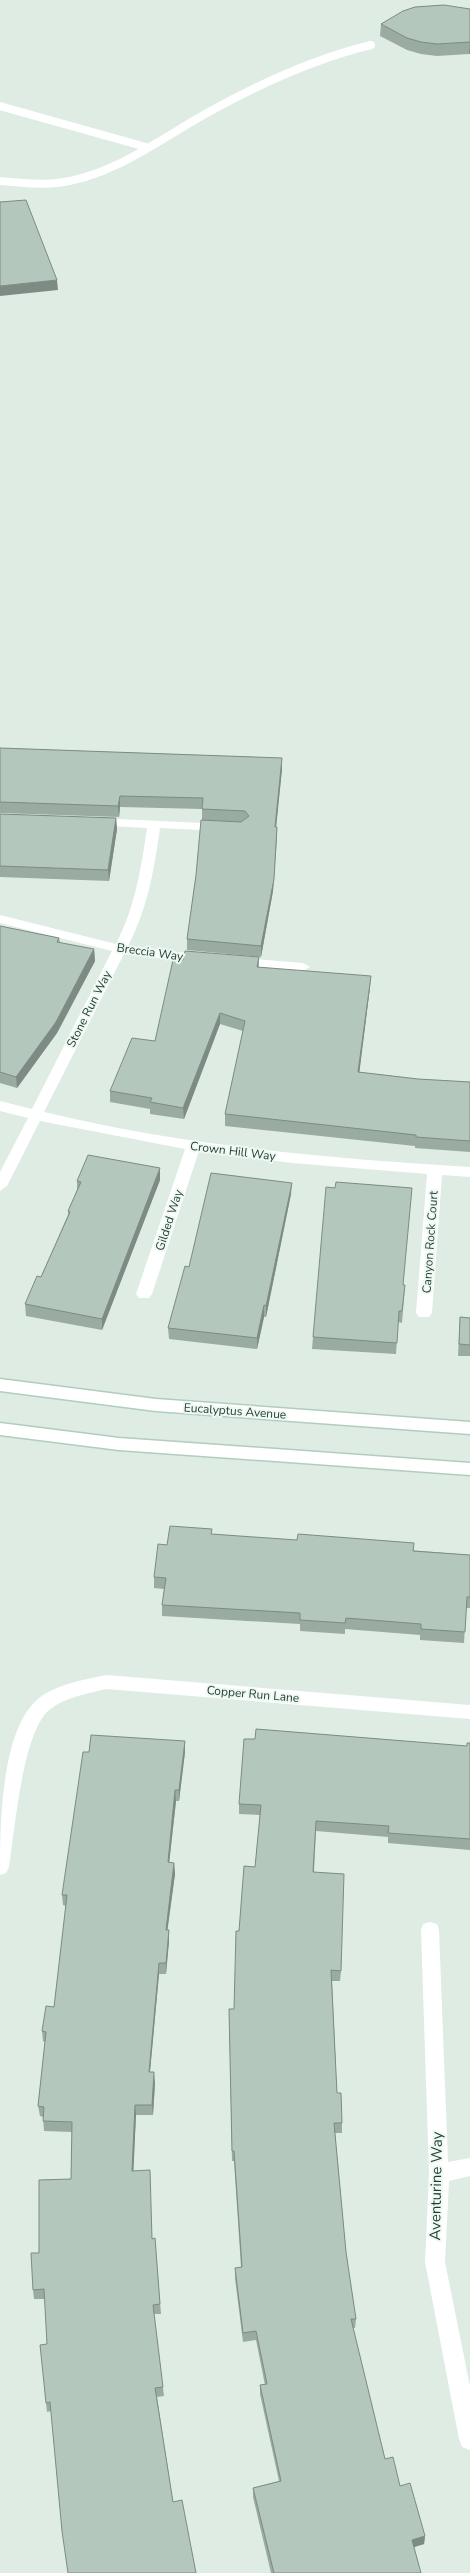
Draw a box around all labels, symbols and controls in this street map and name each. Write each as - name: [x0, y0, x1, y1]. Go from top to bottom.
- street label: Breccia Way: [116, 939, 185, 965]
- street label: Stone Run Way: [63, 967, 116, 1050]
- street label: Crown Hill Way: [189, 1138, 277, 1164]
- street label: Gilded Way: [152, 1187, 187, 1253]
- street label: Canyon Rock Court: [418, 1189, 442, 1294]
- street label: Eucalyptus Avenue: [183, 1399, 287, 1423]
- street label: Copper Run Lane: [206, 1682, 300, 1706]
- street label: Aventurine Way: [425, 2131, 447, 2241]

